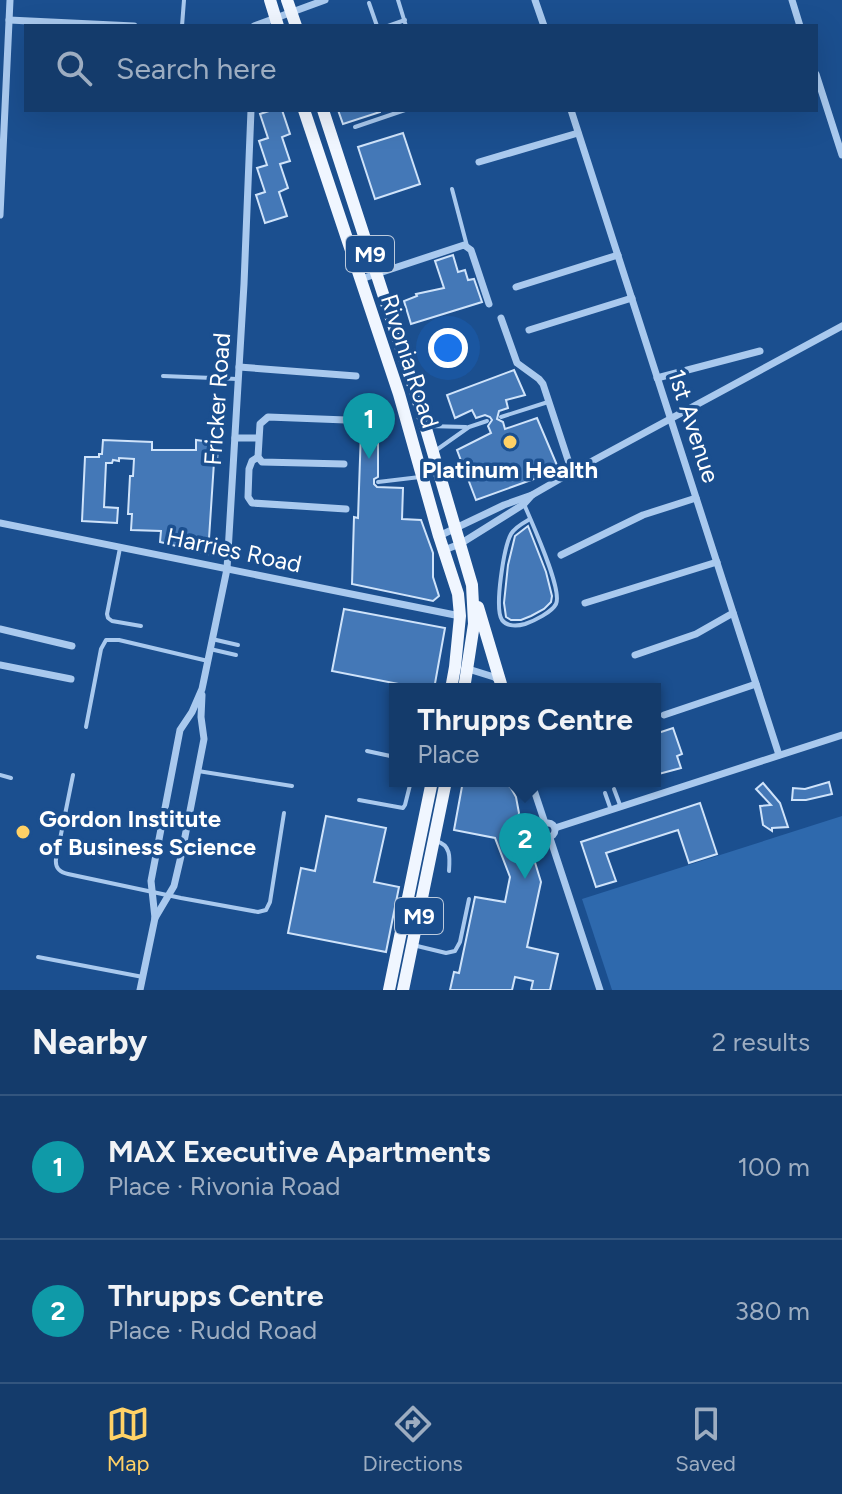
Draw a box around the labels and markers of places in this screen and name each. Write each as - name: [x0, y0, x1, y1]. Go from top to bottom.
- pin: 1: [343, 393, 395, 459]
- marker: Platinum Health: [501, 433, 519, 451]
- place label: Platinum Health: [422, 455, 598, 484]
- place label: Gordon Institute of Business Science: [39, 804, 256, 861]
- pin: 2: [499, 813, 551, 879]
- marker: Gordon Institute of Business Science: [14, 823, 32, 841]

